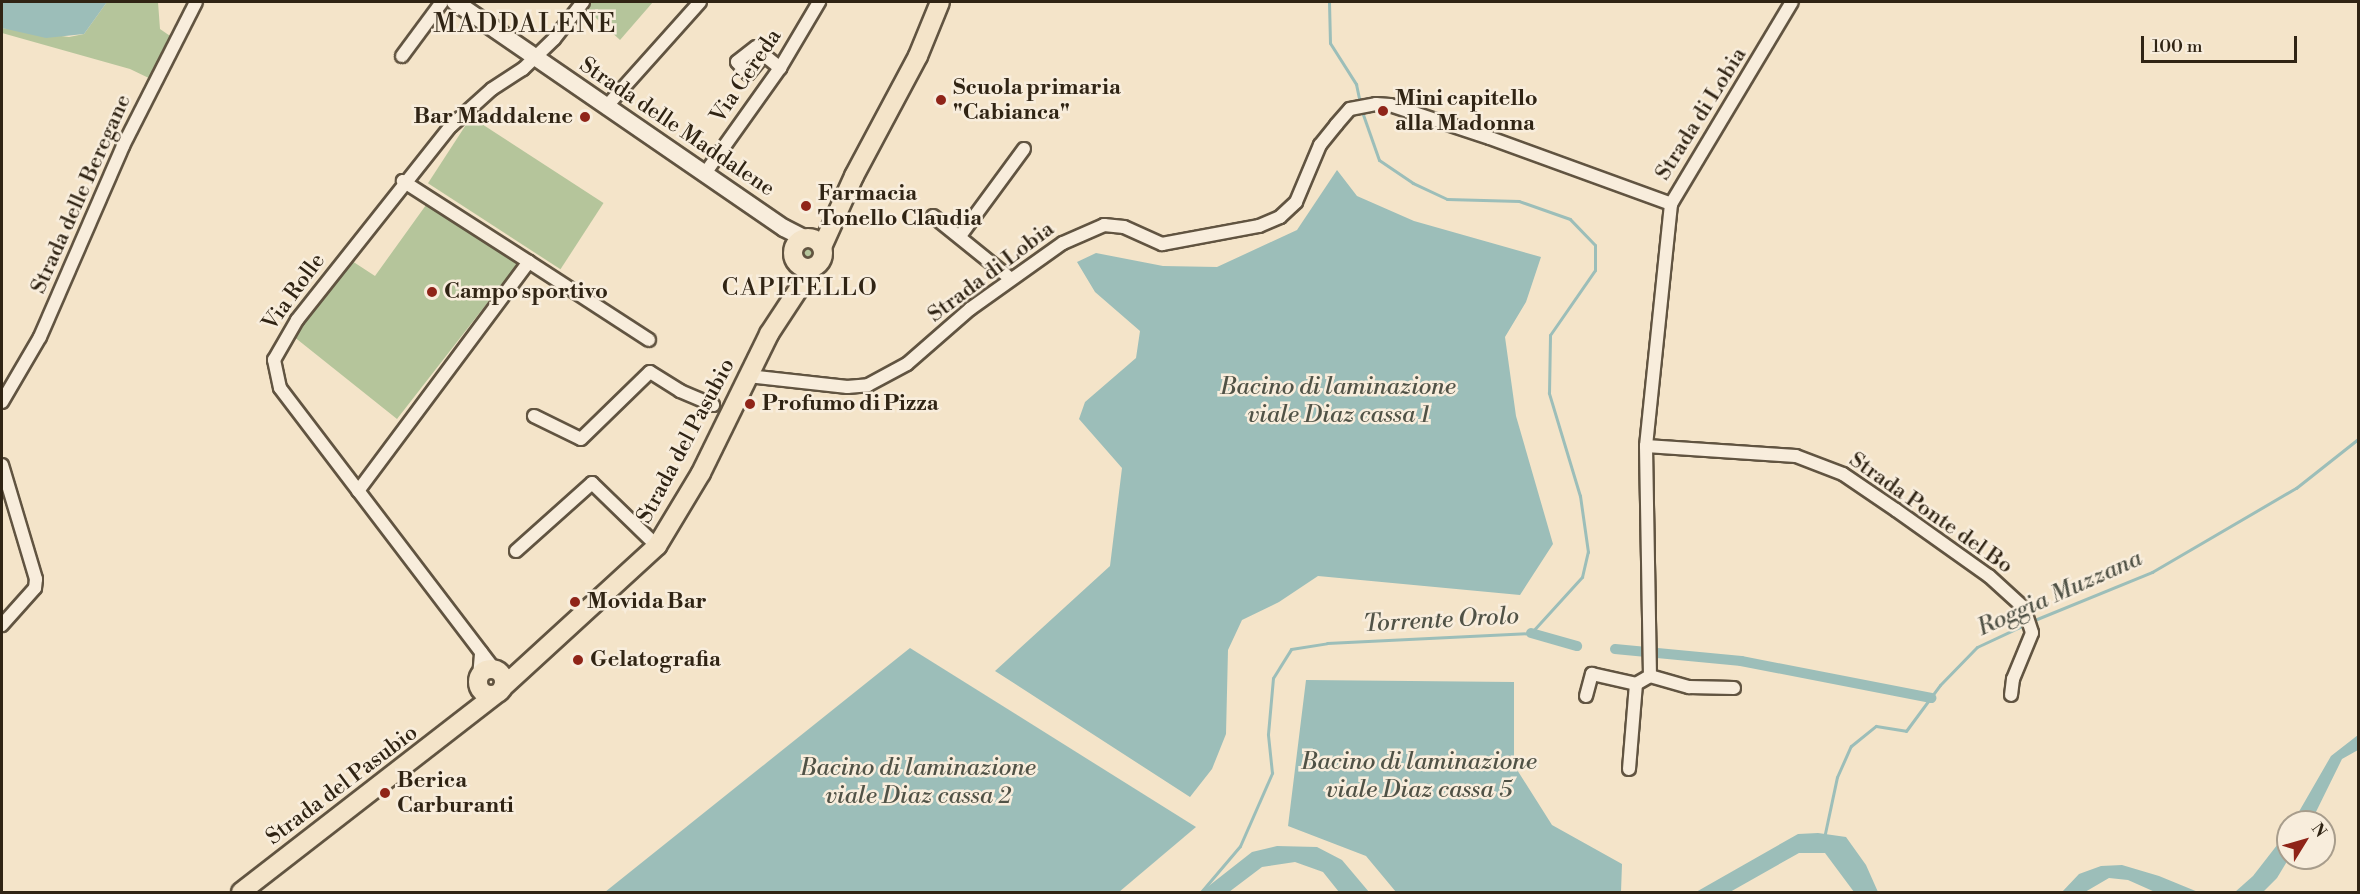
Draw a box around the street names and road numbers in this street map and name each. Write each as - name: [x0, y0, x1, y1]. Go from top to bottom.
- street label: Via Cereda: [705, 24, 787, 128]
- street label: Strada di Lobia: [1650, 43, 1752, 185]
- street label: Strada delle Maddalene: [574, 52, 780, 202]
- street label: Strada delle Beregane: [25, 90, 137, 298]
- street label: Strada di Lobia: [923, 216, 1059, 328]
- street label: Via Rolle: [257, 248, 331, 336]
- street label: Strada del Pasubio: [631, 354, 741, 528]
- street label: Strada Ponte del Bo: [1844, 447, 2018, 579]
- street label: Strada del Pasubio: [261, 719, 423, 851]

